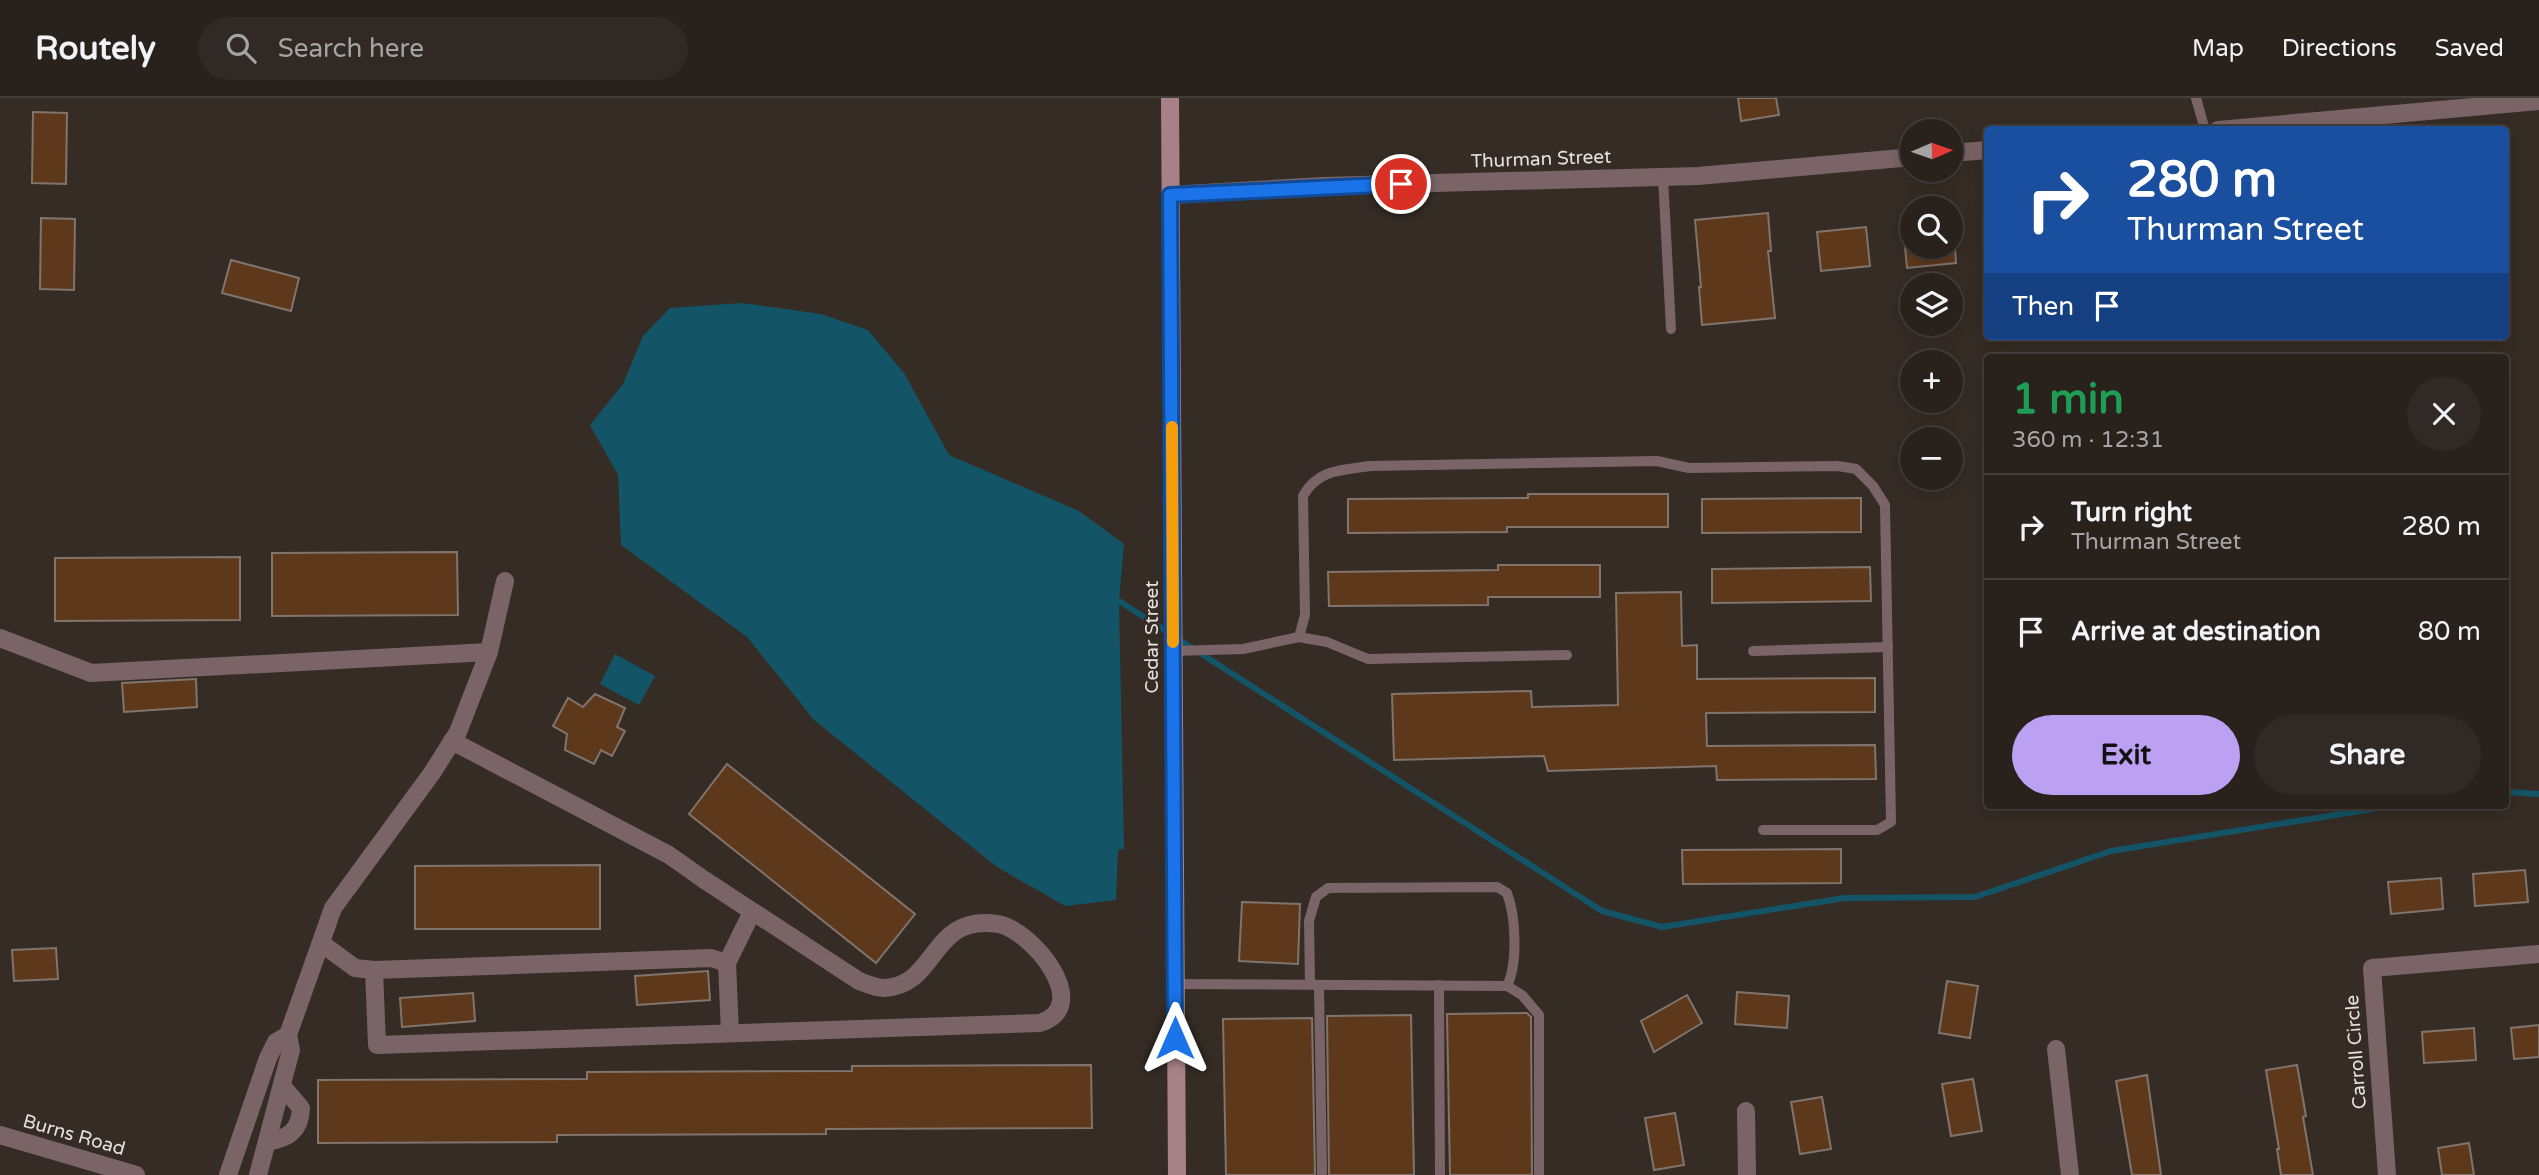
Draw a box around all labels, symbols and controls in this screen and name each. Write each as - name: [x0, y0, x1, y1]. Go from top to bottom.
- search box: [198, 17, 688, 80]
- text: Routely: [35, 29, 156, 68]
- icon: search: [222, 29, 260, 67]
- text: Search here: [278, 33, 424, 64]
- text: Map: [2192, 34, 2244, 63]
- text: Directions: [2282, 34, 2397, 63]
- text: Saved: [2435, 34, 2504, 63]
- north arrow: [1900, 119, 1964, 182]
- map controls: [1900, 119, 1963, 490]
- street label: Thurman Street: [1470, 146, 1612, 172]
- text: 280 m: [2127, 151, 2277, 210]
- pin: [1371, 154, 1431, 214]
- icon: right: [2012, 154, 2103, 245]
- icon: arrive: [1382, 165, 1420, 203]
- button: search: [1900, 196, 1963, 259]
- text: Thurman Street: [2127, 211, 2364, 249]
- button: layers: [1900, 273, 1963, 336]
- icon: arrive: [2088, 287, 2126, 325]
- text: Then: [2012, 291, 2074, 322]
- button: +: [1900, 350, 1963, 413]
- text: 1 min: [2012, 374, 2124, 425]
- button: close: [2407, 377, 2481, 451]
- text: 360 m · 12:31: [2012, 426, 2164, 454]
- button: −: [1900, 427, 1963, 490]
- text: Turn right: [2071, 497, 2192, 528]
- icon: right: [2012, 508, 2050, 546]
- text: 280 m: [2401, 511, 2481, 542]
- text: Thurman Street: [2071, 528, 2241, 556]
- street label: Cedar Street: [1141, 581, 1163, 693]
- icon: arrive: [2012, 613, 2050, 651]
- text: Arrive at destination: [2071, 616, 2321, 647]
- text: 80 m: [2418, 616, 2481, 647]
- button: Exit: [2012, 715, 2240, 795]
- button: Share: [2254, 715, 2481, 795]
- street label: Carroll Circle: [2341, 994, 2371, 1110]
- position arrow: [1138, 1001, 1212, 1075]
- street label: Burns Road: [20, 1110, 128, 1160]

